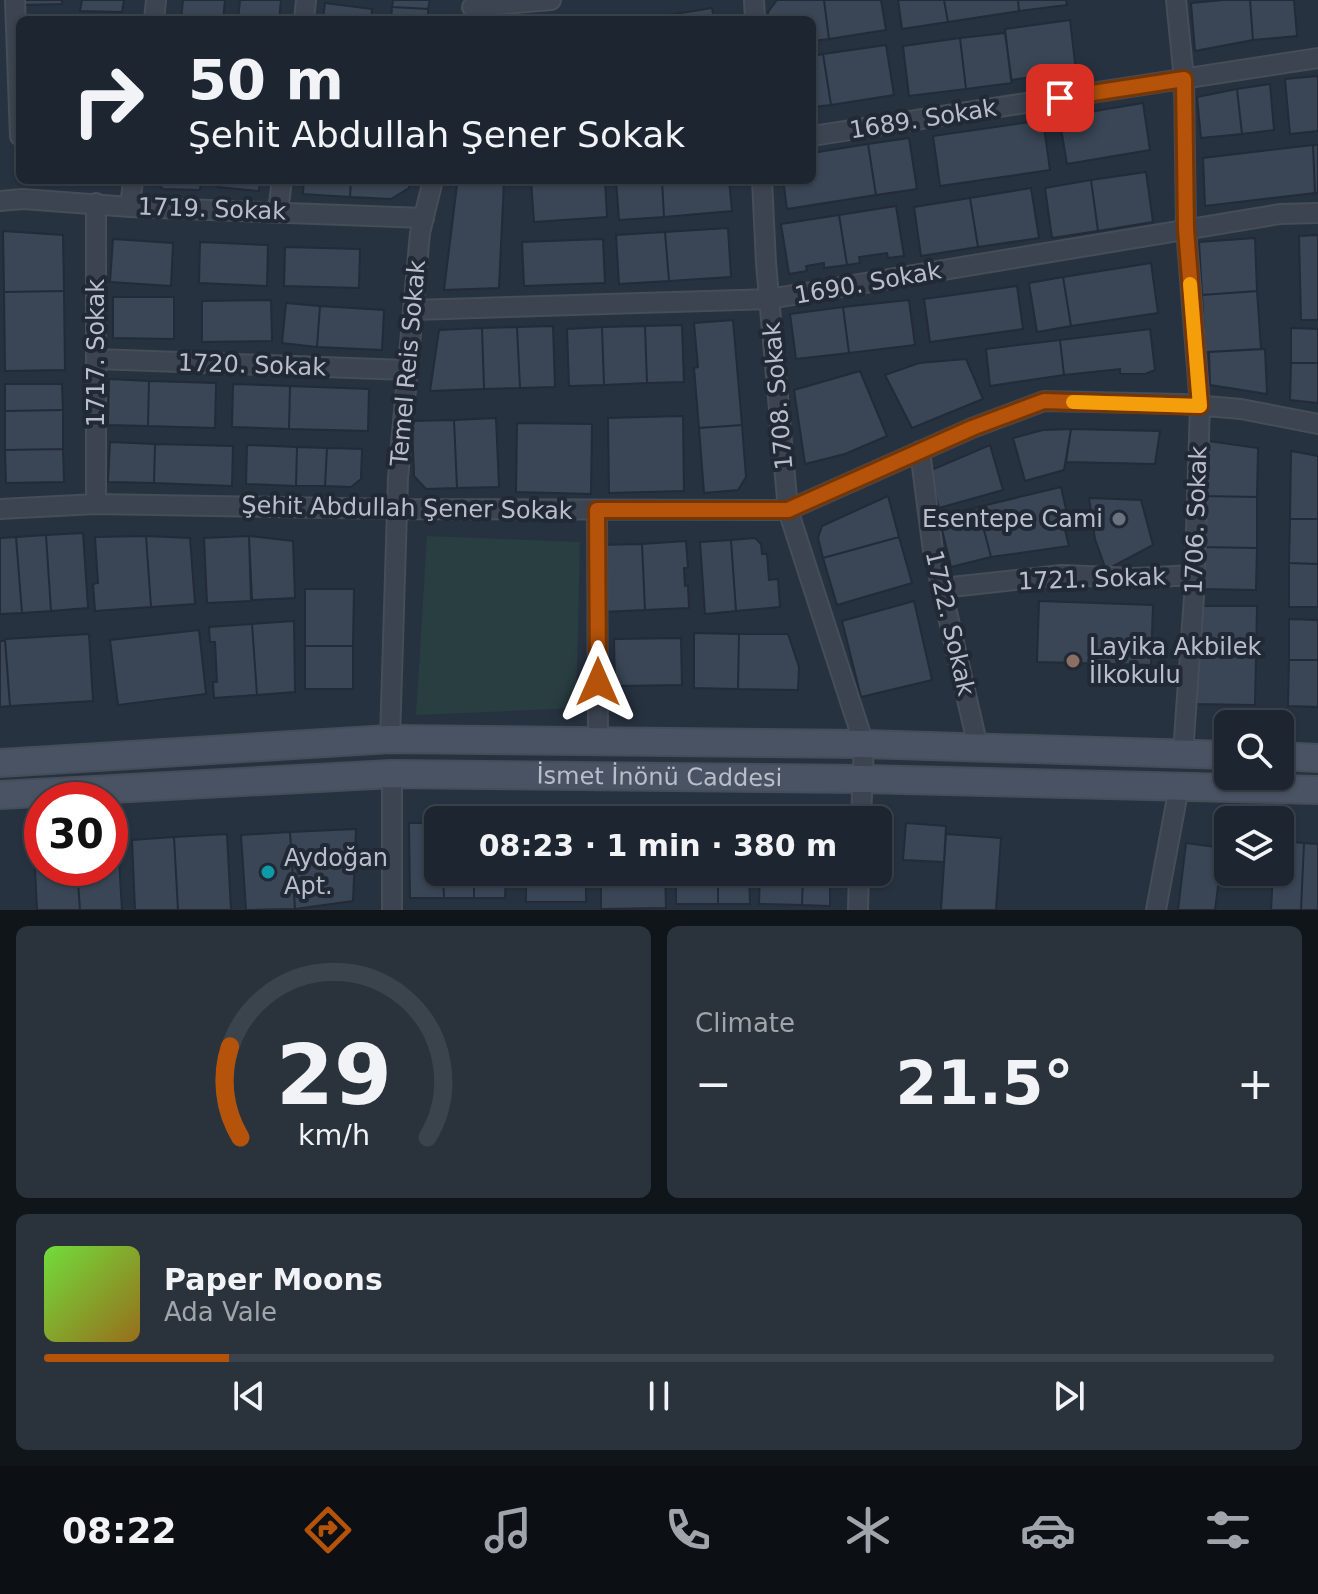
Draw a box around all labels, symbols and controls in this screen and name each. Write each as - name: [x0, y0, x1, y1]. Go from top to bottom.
- text: 50 m: [188, 47, 344, 112]
- icon: right: [56, 48, 160, 152]
- pin: [1026, 64, 1094, 132]
- icon: arrive: [1038, 76, 1082, 120]
- street label: 1689. Sokak: [848, 94, 999, 144]
- text: Şehit Abdullah Şener Sokak: [188, 114, 685, 155]
- street label: 1719. Sokak: [137, 192, 287, 226]
- street label: 1690. Sokak: [793, 256, 944, 310]
- street label: Temel Reis Sokak: [385, 259, 431, 468]
- street label: 1717. Sokak: [82, 279, 110, 427]
- street label: 1708. Sokak: [758, 321, 798, 471]
- street label: 1720. Sokak: [177, 348, 327, 382]
- street label: 1706. Sokak: [1179, 445, 1213, 595]
- street label: Şehit Abdullah Şener Sokak: [241, 491, 573, 525]
- place label: Esentepe Cami: [922, 505, 1103, 533]
- marker: Esentepe Cami: [1110, 510, 1128, 528]
- street label: 1722. Sokak: [920, 548, 980, 699]
- street label: 1721. Sokak: [1017, 562, 1167, 596]
- place label: Layika Akbilek İlkokulu: [1089, 633, 1261, 689]
- position arrow: [556, 640, 640, 724]
- marker: Layika Akbilek İlkokulu: [1064, 652, 1082, 670]
- map controls: [1214, 710, 1294, 886]
- button: search: [1214, 710, 1294, 790]
- street label: İsmet İnönü Caddesi: [536, 761, 782, 792]
- speed limit sign: 30: [24, 782, 128, 886]
- button: layers: [1214, 806, 1294, 886]
- text: 08:23 · 1 min · 380 m: [479, 828, 837, 863]
- place label: Aydoğan Apt.: [284, 844, 388, 900]
- marker: Aydoğan Apt.: [259, 863, 277, 881]
- text: Climate: [695, 1008, 795, 1038]
- text: 29: [276, 1027, 391, 1124]
- text: 21.5°: [895, 1048, 1074, 1118]
- text: −: [695, 1058, 732, 1109]
- text: +: [1237, 1058, 1274, 1109]
- text: km/h: [297, 1118, 370, 1152]
- text: Paper Moons: [164, 1262, 383, 1297]
- text: Ada Vale: [164, 1297, 277, 1327]
- icon: previous: [227, 1374, 271, 1418]
- icon: pause: [637, 1374, 681, 1418]
- icon: next: [1047, 1374, 1091, 1418]
- icon: directions: [300, 1502, 356, 1558]
- icon: music: [480, 1502, 536, 1558]
- icon: phone: [660, 1502, 716, 1558]
- icon: climate: [840, 1502, 896, 1558]
- icon: car: [1020, 1502, 1076, 1558]
- icon: filters: [1200, 1502, 1256, 1558]
- text: 08:22: [62, 1510, 177, 1551]

